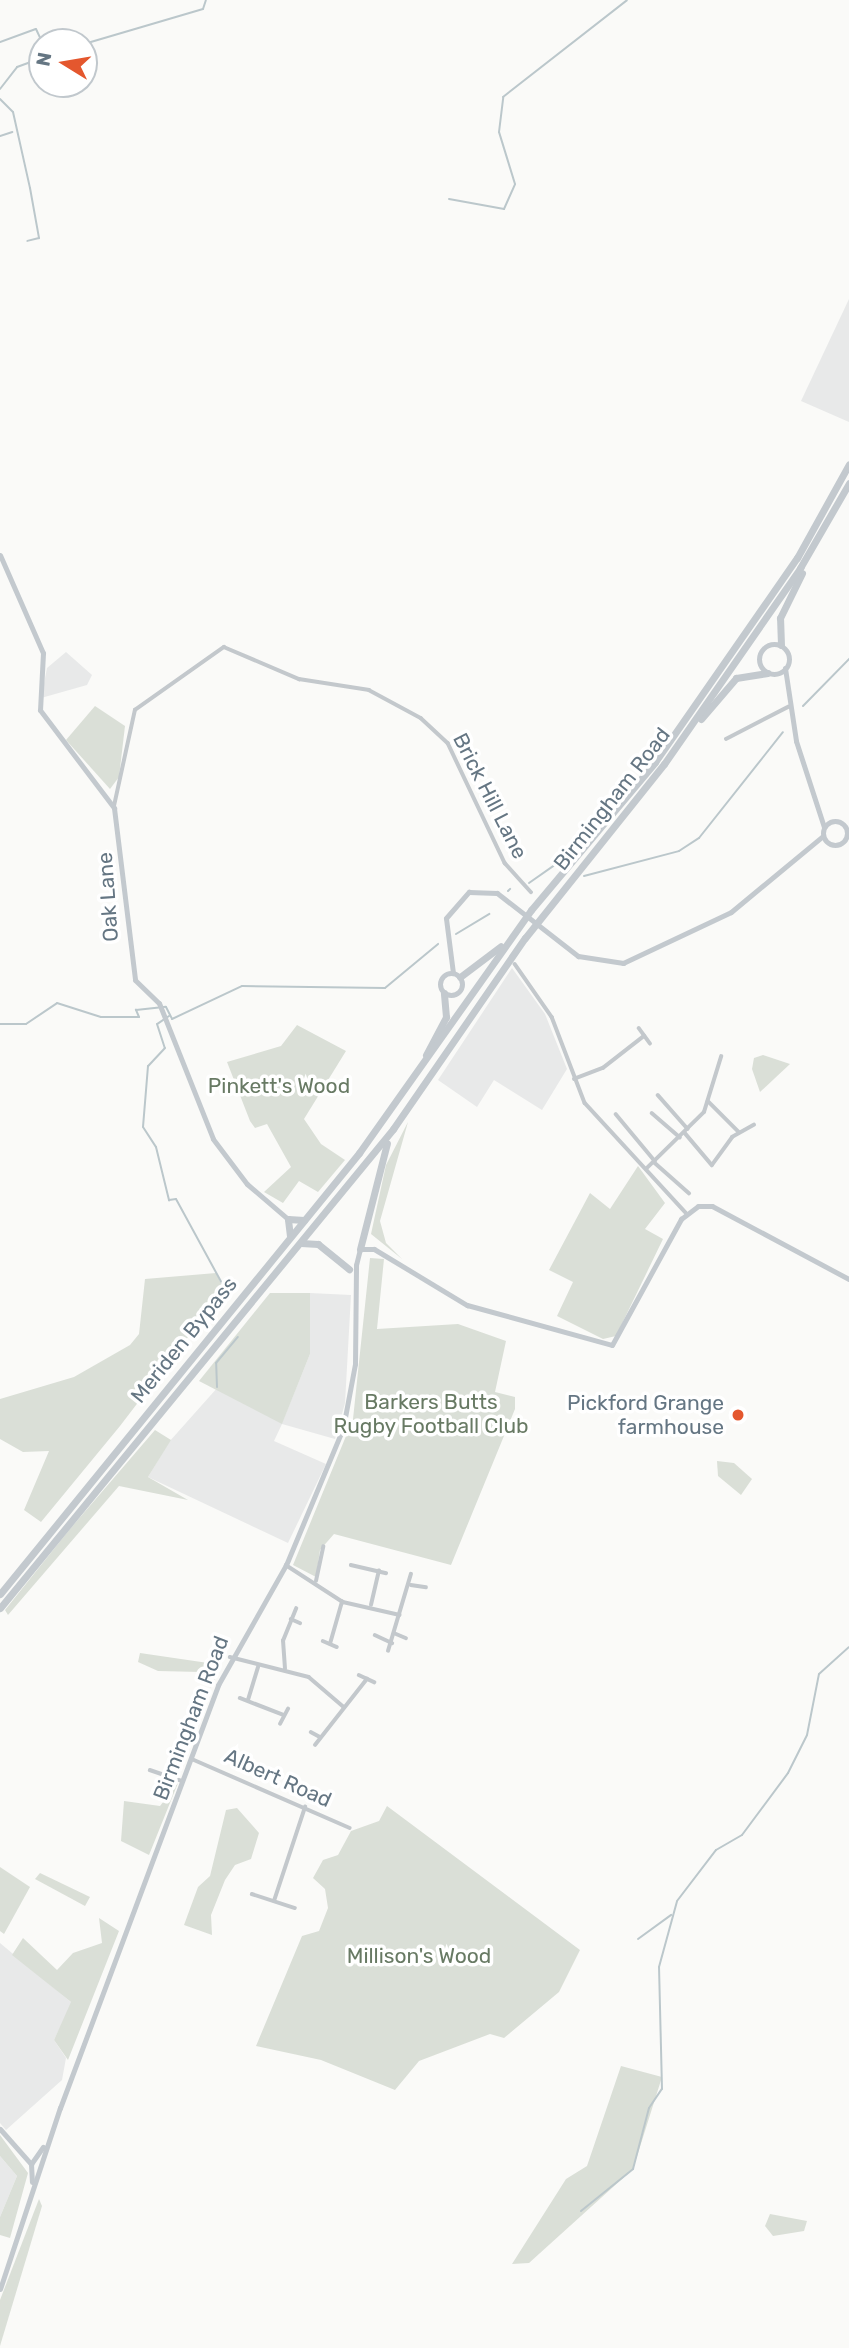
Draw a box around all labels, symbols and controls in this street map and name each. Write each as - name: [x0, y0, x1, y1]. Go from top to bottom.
- north arrow: [28, 28, 98, 98]
- text: N: [31, 50, 56, 68]
- street label: Birmingham Road: [548, 723, 676, 875]
- street label: Brick Hill Lane: [447, 729, 533, 863]
- street label: Oak Lane: [92, 851, 124, 943]
- park label: Pinkett's Wood: [208, 1073, 350, 1099]
- street label: Meriden Bypass: [126, 1272, 242, 1408]
- park label: Barkers Butts Rugby Football Club: [333, 1389, 529, 1439]
- place label: Pickford Grange farmhouse: [567, 1390, 724, 1440]
- marker: Pickford Grange farmhouse: [730, 1407, 746, 1423]
- street label: Birmingham Road: [148, 1632, 234, 1804]
- street label: Albert Road: [221, 1743, 335, 1813]
- park label: Millison's Wood: [347, 1943, 491, 1969]

